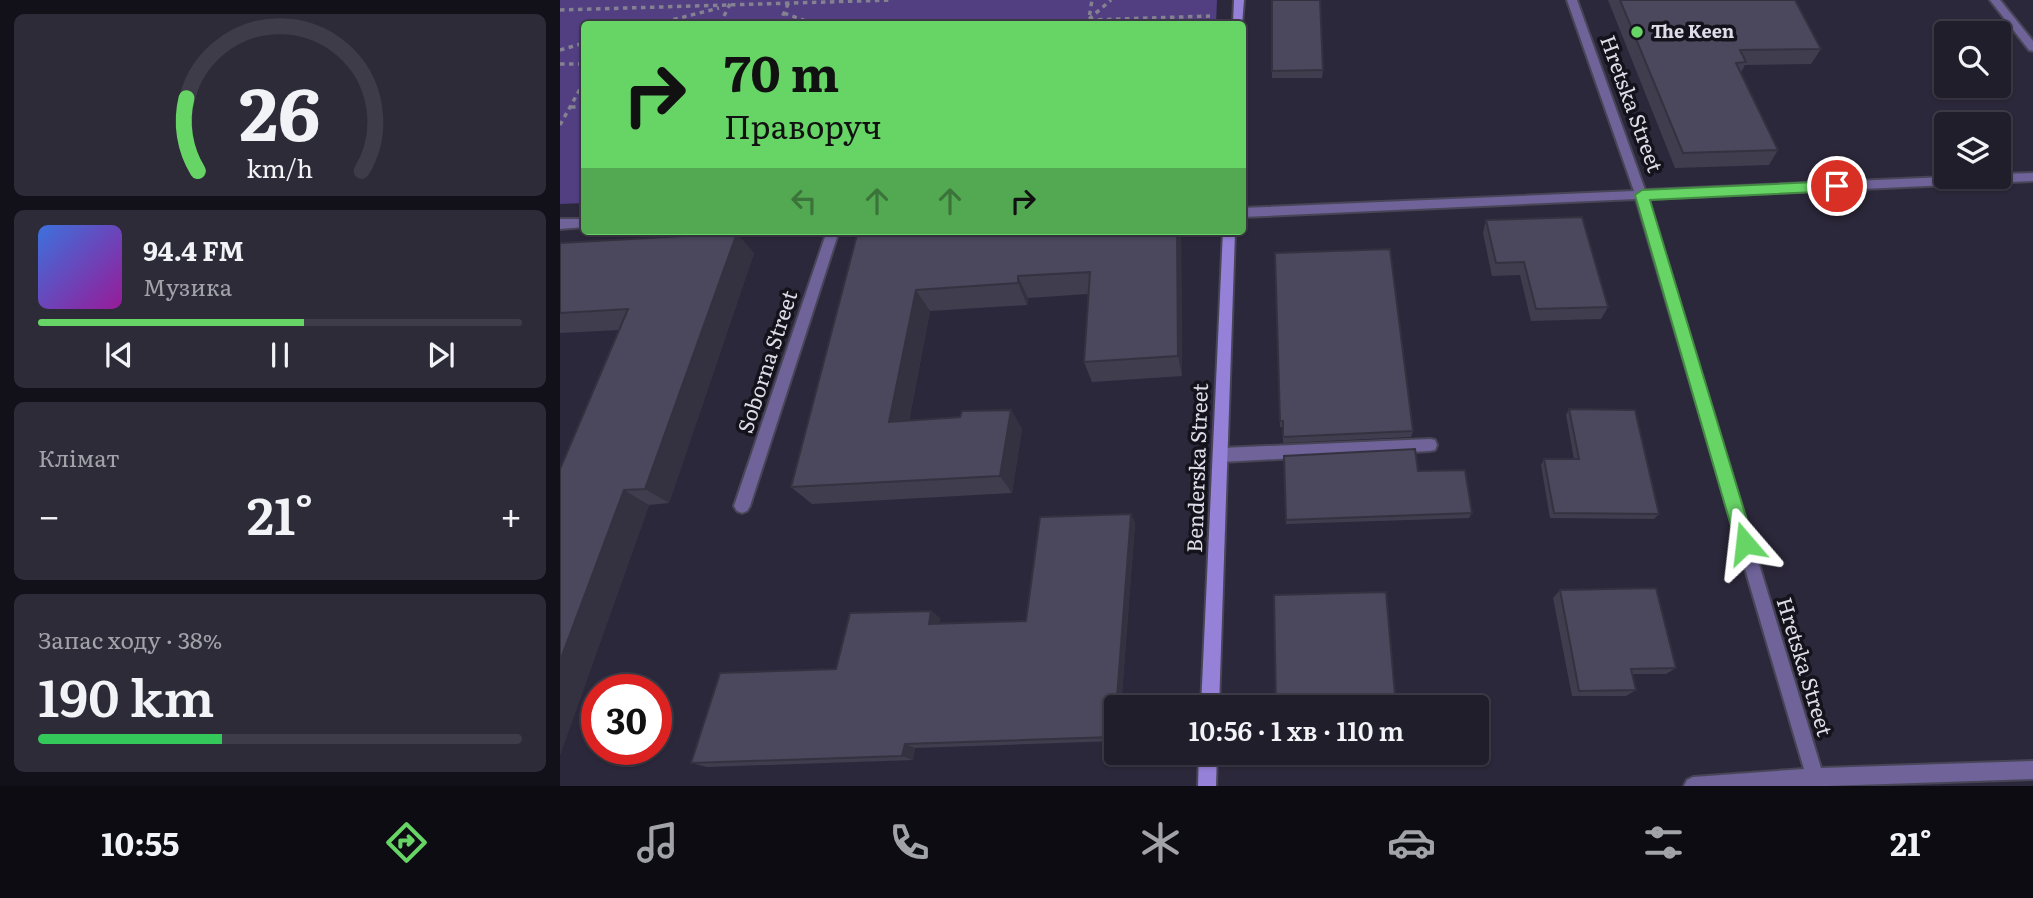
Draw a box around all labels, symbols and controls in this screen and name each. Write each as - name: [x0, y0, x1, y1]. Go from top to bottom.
- place label: The Keen: [1651, 17, 1735, 44]
- map controls: [1934, 21, 2011, 189]
- button: search: [1934, 21, 2011, 98]
- marker: The Keen: [1629, 24, 1645, 40]
- street label: Hretska Street: [1594, 30, 1673, 177]
- text: 70 m: [724, 34, 839, 107]
- icon: right: [609, 49, 700, 140]
- text: 26: [239, 55, 321, 163]
- text: Праворуч: [724, 101, 882, 149]
- button: layers: [1934, 112, 2011, 189]
- text: km/h: [247, 149, 313, 186]
- pin: [1807, 156, 1867, 216]
- icon: arrive: [1818, 167, 1856, 205]
- icon: left: [785, 182, 823, 220]
- icon: ahead: [858, 182, 896, 220]
- icon: ahead: [931, 182, 969, 220]
- icon: right: [1004, 182, 1042, 220]
- text: 94.4 FM: [143, 230, 244, 269]
- text: Музика: [143, 269, 232, 303]
- street label: Soborna Street: [728, 285, 803, 437]
- icon: previous: [100, 336, 138, 374]
- icon: pause: [261, 336, 299, 374]
- icon: next: [422, 336, 460, 374]
- street label: Benderska Street: [1177, 382, 1214, 553]
- text: Клімат: [38, 440, 120, 474]
- text: 21°: [247, 474, 313, 551]
- text: −: [38, 485, 60, 542]
- text: +: [500, 485, 522, 542]
- position arrow: [1708, 506, 1782, 580]
- street label: Hretska Street: [1771, 593, 1842, 740]
- text: Запас ходу · 38%: [38, 622, 222, 656]
- text: 190 km: [38, 656, 214, 733]
- speed limit sign: 30: [581, 674, 672, 765]
- text: 10:56 · 1 хв · 110 m: [1189, 710, 1404, 749]
- text: 10:55: [101, 818, 179, 866]
- icon: directions: [382, 818, 431, 867]
- icon: music: [633, 818, 682, 867]
- icon: phone: [885, 818, 934, 867]
- icon: climate: [1136, 818, 1185, 867]
- icon: car: [1387, 818, 1436, 867]
- icon: filters: [1639, 818, 1688, 867]
- text: 21°: [1890, 818, 1932, 866]

